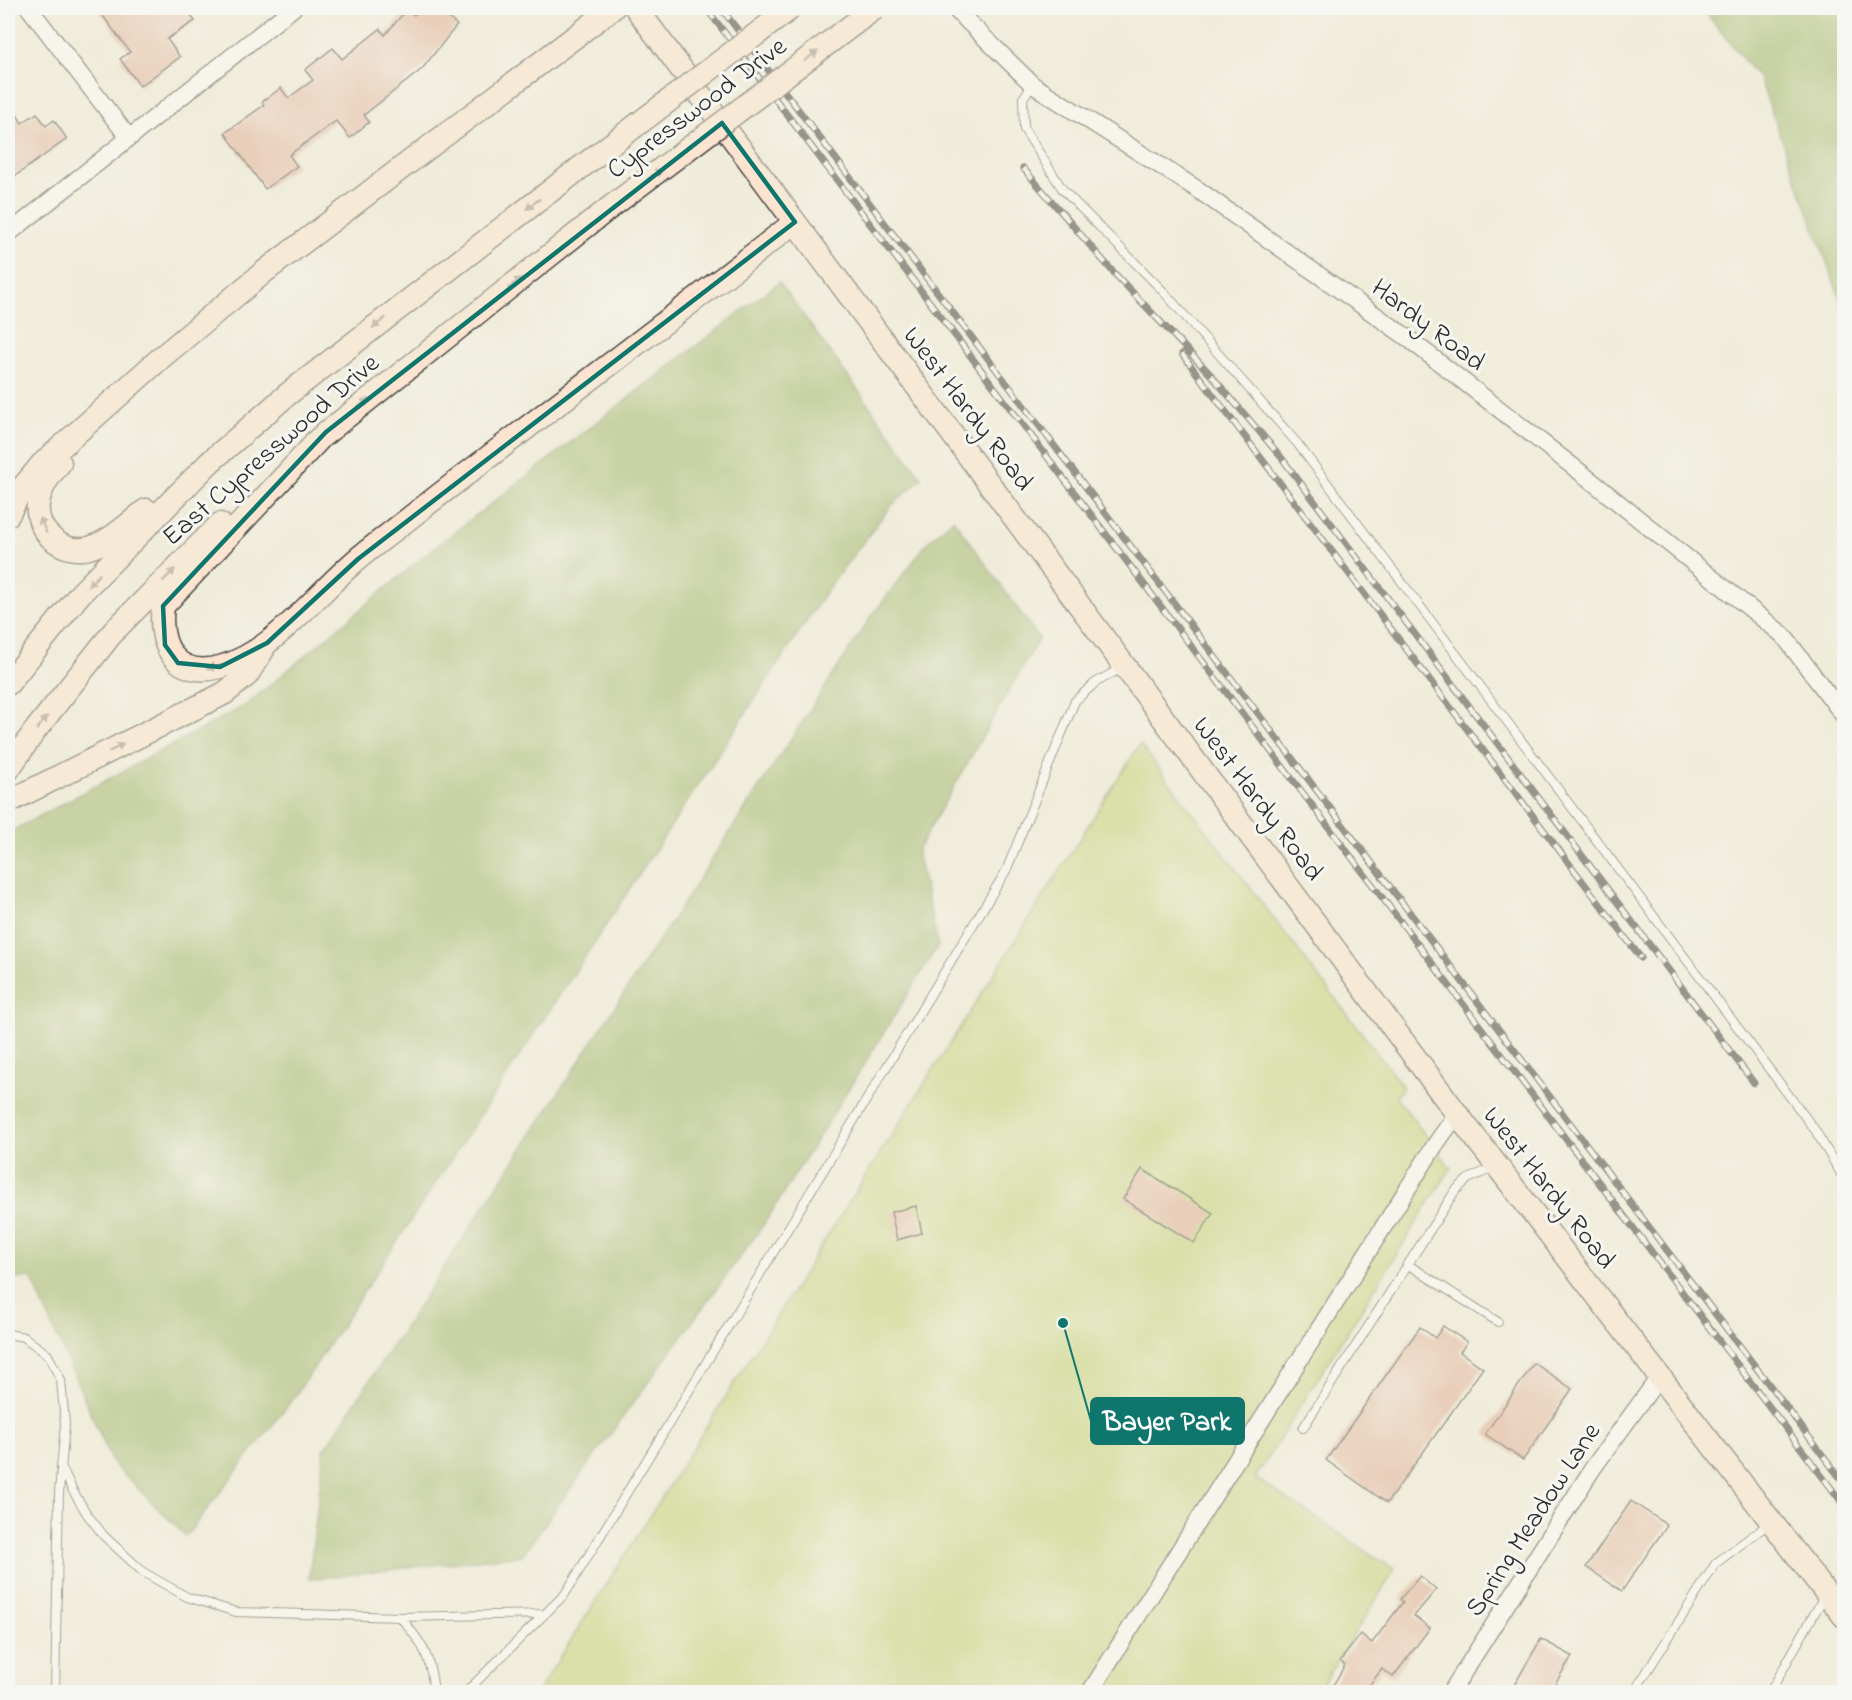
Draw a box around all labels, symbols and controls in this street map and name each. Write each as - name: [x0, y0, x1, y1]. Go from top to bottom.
- street label: Cypresswood Drive: [599, 28, 796, 190]
- one-way arrow: [803, 51, 818, 63]
- one-way arrow: [647, 168, 663, 180]
- one-way arrow: [526, 197, 541, 209]
- street label: Hardy Road: [1362, 270, 1493, 382]
- one-way arrow: [507, 277, 523, 290]
- one-way arrow: [372, 317, 387, 329]
- street label: West Hardy Road: [892, 319, 1042, 500]
- street label: East Cypresswood Drive: [154, 345, 390, 556]
- one-way arrow: [354, 398, 370, 411]
- one-way arrow: [39, 516, 49, 534]
- one-way arrow: [162, 569, 176, 583]
- one-way arrow: [88, 572, 102, 586]
- one-way arrow: [205, 663, 224, 672]
- street label: West Hardy Road: [1182, 709, 1332, 890]
- one-way arrow: [35, 715, 47, 730]
- one-way arrow: [108, 743, 125, 752]
- street label: West Hardy Road: [1472, 1099, 1624, 1278]
- callout: Bayer Park: [1091, 1398, 1244, 1444]
- text: Bayer Park: [1101, 1403, 1232, 1444]
- street label: Spring Meadow Lane: [1457, 1415, 1612, 1625]

